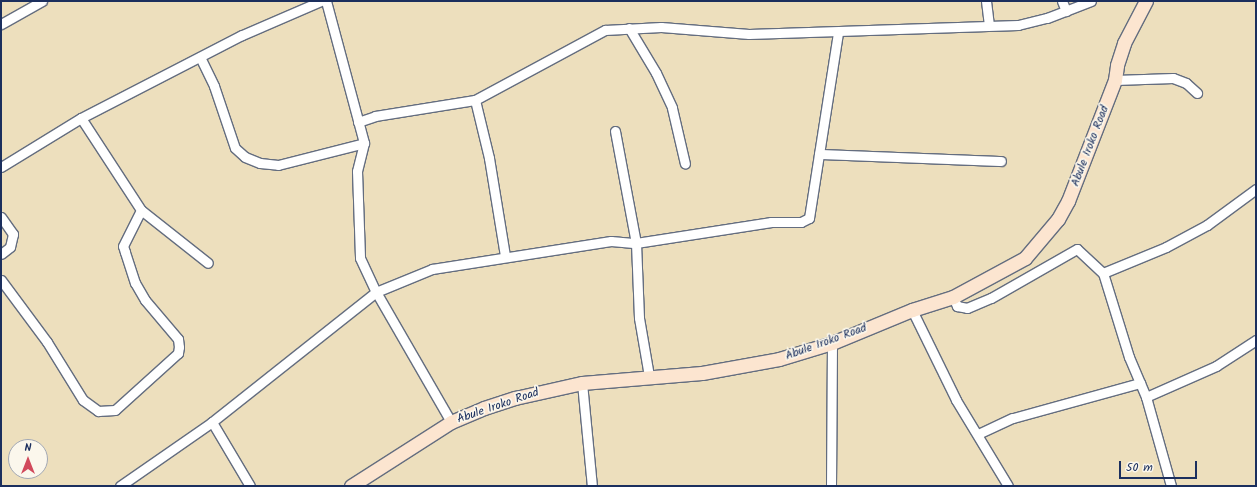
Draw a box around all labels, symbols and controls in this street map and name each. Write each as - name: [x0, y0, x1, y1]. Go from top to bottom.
- street label: Abule Iroko Road: [1068, 103, 1112, 189]
- street label: Abule Iroko Road: [783, 321, 869, 363]
- street label: Abule Iroko Road: [455, 385, 541, 427]
- north arrow: [8, 439, 48, 479]
- text: N: [25, 439, 31, 457]
- scale bar: [1121, 453, 1199, 479]
- text: 50 m: [1126, 458, 1153, 477]

